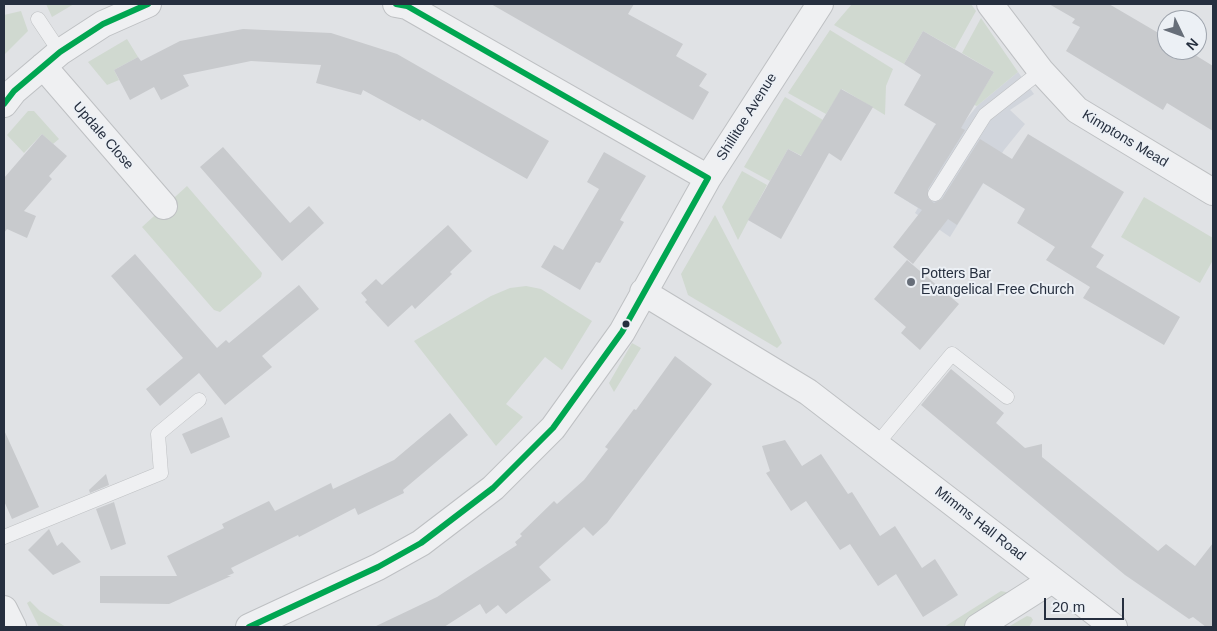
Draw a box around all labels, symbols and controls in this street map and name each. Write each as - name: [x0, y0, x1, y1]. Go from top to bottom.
- north arrow: [1157, 10, 1207, 60]
- text: N: [1183, 35, 1202, 53]
- street label: Shillitoe Avenue: [713, 70, 781, 164]
- street label: Updale Close: [69, 99, 137, 173]
- street label: Kimptons Mead: [1079, 107, 1171, 171]
- place label: Potters Bar Evangelical Free Church: [921, 266, 1074, 298]
- marker: Potters Bar Evangelical Free Church: [905, 276, 917, 288]
- unlabelled marker: [621, 319, 631, 329]
- street label: Mimms Hall Road: [931, 483, 1029, 565]
- scale bar: [1047, 588, 1127, 620]
- text: 20 m: [1052, 598, 1085, 615]

